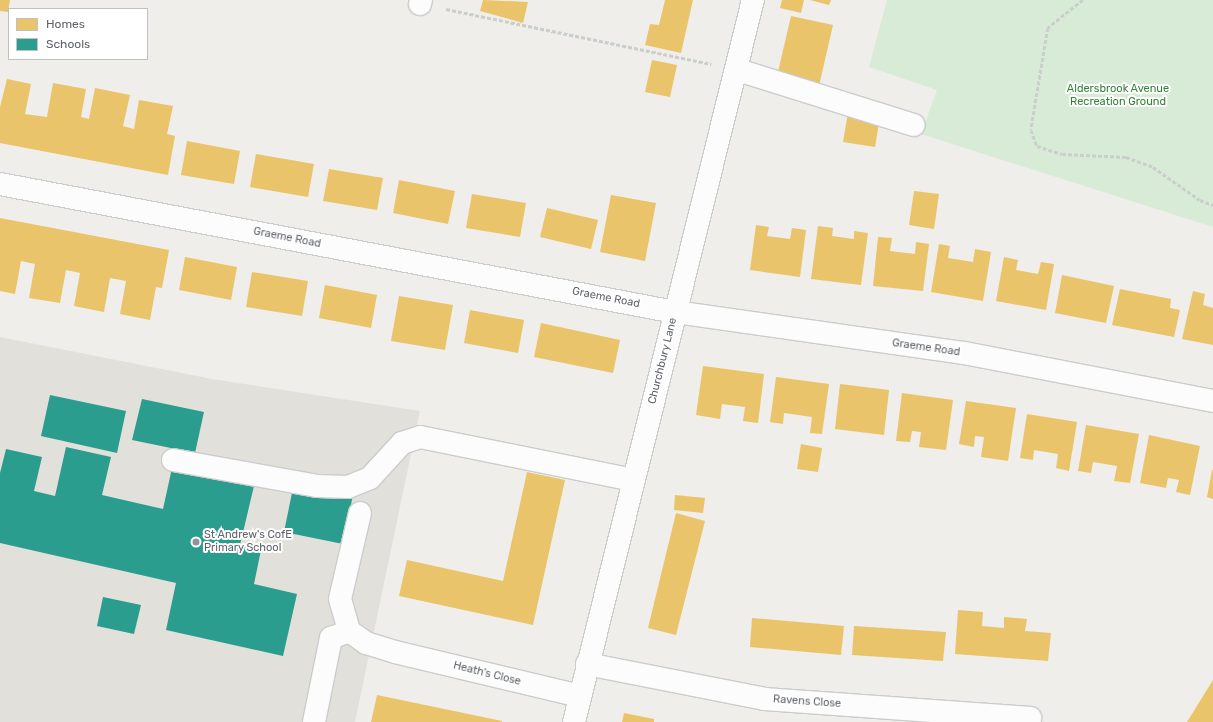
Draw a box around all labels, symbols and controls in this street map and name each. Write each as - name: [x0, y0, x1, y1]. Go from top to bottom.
- legend: [8, 8, 148, 60]
- text: Homes: [46, 17, 85, 31]
- text: Schools: [46, 37, 90, 51]
- park label: Aldersbrook Avenue Recreation Ground: [1067, 83, 1169, 109]
- street label: Graeme Road: [252, 225, 322, 251]
- street label: Graeme Road: [571, 285, 641, 311]
- street label: Churchbury Lane: [646, 316, 680, 406]
- street label: Graeme Road: [891, 337, 961, 359]
- place label: St Andrew's CofE Primary School: [204, 529, 292, 555]
- marker: St Andrew's CofE Primary School: [191, 537, 201, 547]
- street label: Heath's Close: [452, 659, 522, 689]
- street label: Ravens Close: [772, 693, 842, 711]

